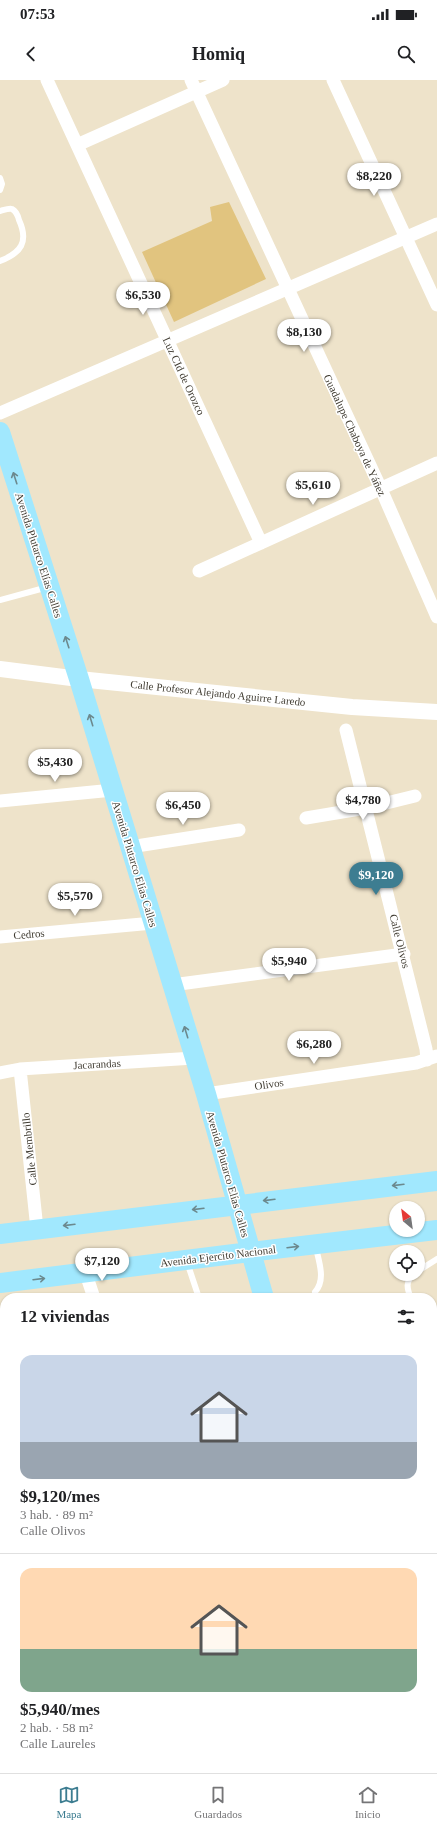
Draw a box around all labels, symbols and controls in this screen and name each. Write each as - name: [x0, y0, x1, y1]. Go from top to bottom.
- text: 07:53: [20, 6, 55, 22]
- icon: back: [20, 43, 42, 65]
- icon: search: [395, 43, 417, 65]
- text: Homiq: [192, 44, 245, 64]
- pin: $8,220: [341, 163, 407, 197]
- text: $8,220: [356, 168, 392, 183]
- pin: $6,530: [110, 282, 176, 316]
- text: $6,530: [125, 287, 161, 302]
- pin: $8,130: [271, 319, 337, 353]
- text: $8,130: [286, 324, 322, 339]
- street label: Luz CId de Orozco: [161, 335, 208, 417]
- street label: Guadalupe Chaboya de Yáñez: [321, 372, 389, 498]
- one-way arrow: [11, 472, 18, 485]
- pin: $5,610: [280, 472, 346, 506]
- text: $5,610: [295, 477, 331, 492]
- street label: Avenida Plutarco Elías Calles: [13, 491, 65, 619]
- one-way arrow: [63, 636, 70, 649]
- street label: Calle Profesor Alejando Aguirre Laredo: [130, 678, 307, 708]
- one-way arrow: [87, 714, 94, 727]
- pin: $5,430: [22, 749, 88, 783]
- text: $5,430: [37, 754, 73, 769]
- pin: $4,780: [330, 787, 396, 821]
- pin: $6,450: [150, 792, 216, 826]
- text: $4,780: [345, 792, 381, 807]
- text: $6,450: [165, 797, 201, 812]
- street label: Avenida Plutarco Elías Calles: [110, 800, 160, 928]
- pin: $9,120: [343, 862, 409, 896]
- text: $9,120: [358, 867, 394, 882]
- pin: $5,570: [42, 883, 108, 917]
- text: $5,570: [57, 888, 93, 903]
- street label: Calle Olivos: [387, 913, 413, 969]
- street label: Cedros: [13, 927, 45, 941]
- pin: $5,940: [256, 948, 322, 982]
- text: $5,940: [271, 953, 307, 968]
- one-way arrow: [182, 1026, 189, 1039]
- pin: $6,280: [281, 1031, 347, 1065]
- text: $6,280: [296, 1036, 332, 1051]
- street label: Jacarandas: [73, 1057, 121, 1071]
- street label: Olivos: [254, 1076, 284, 1092]
- street label: Avenida Plutarco Elías Calles: [204, 1109, 252, 1239]
- street label: Calle Membrillo: [19, 1112, 39, 1186]
- one-way arrow: [392, 1181, 405, 1189]
- one-way arrow: [263, 1197, 276, 1204]
- north arrow: [389, 1201, 425, 1237]
- map controls: [389, 1201, 425, 1281]
- one-way arrow: [192, 1205, 205, 1213]
- one-way arrow: [63, 1221, 76, 1229]
- street label: Avenida Ejercito Nacional: [159, 1243, 277, 1269]
- one-way arrow: [286, 1243, 299, 1250]
- button: locate: [389, 1245, 425, 1281]
- pin: $7,120: [69, 1248, 135, 1282]
- text: $7,120: [84, 1253, 120, 1268]
- one-way arrow: [32, 1275, 45, 1283]
- icon: filters: [395, 1306, 417, 1328]
- text: 12 viviendas: [20, 1307, 109, 1326]
- icon: home: [183, 1381, 255, 1453]
- text: $9,120/mes: [20, 1487, 100, 1506]
- text: 3 hab. · 89 m²: [20, 1507, 93, 1522]
- text: Calle Olivos: [20, 1523, 85, 1538]
- icon: home: [183, 1594, 255, 1666]
- text: $5,940/mes: [20, 1700, 100, 1719]
- text: 2 hab. · 58 m²: [20, 1720, 93, 1735]
- text: Calle Laureles: [20, 1736, 95, 1751]
- tab: Mapa: [56, 1784, 81, 1820]
- tab: Guardados: [194, 1784, 242, 1820]
- tab: Inicio: [355, 1784, 381, 1820]

